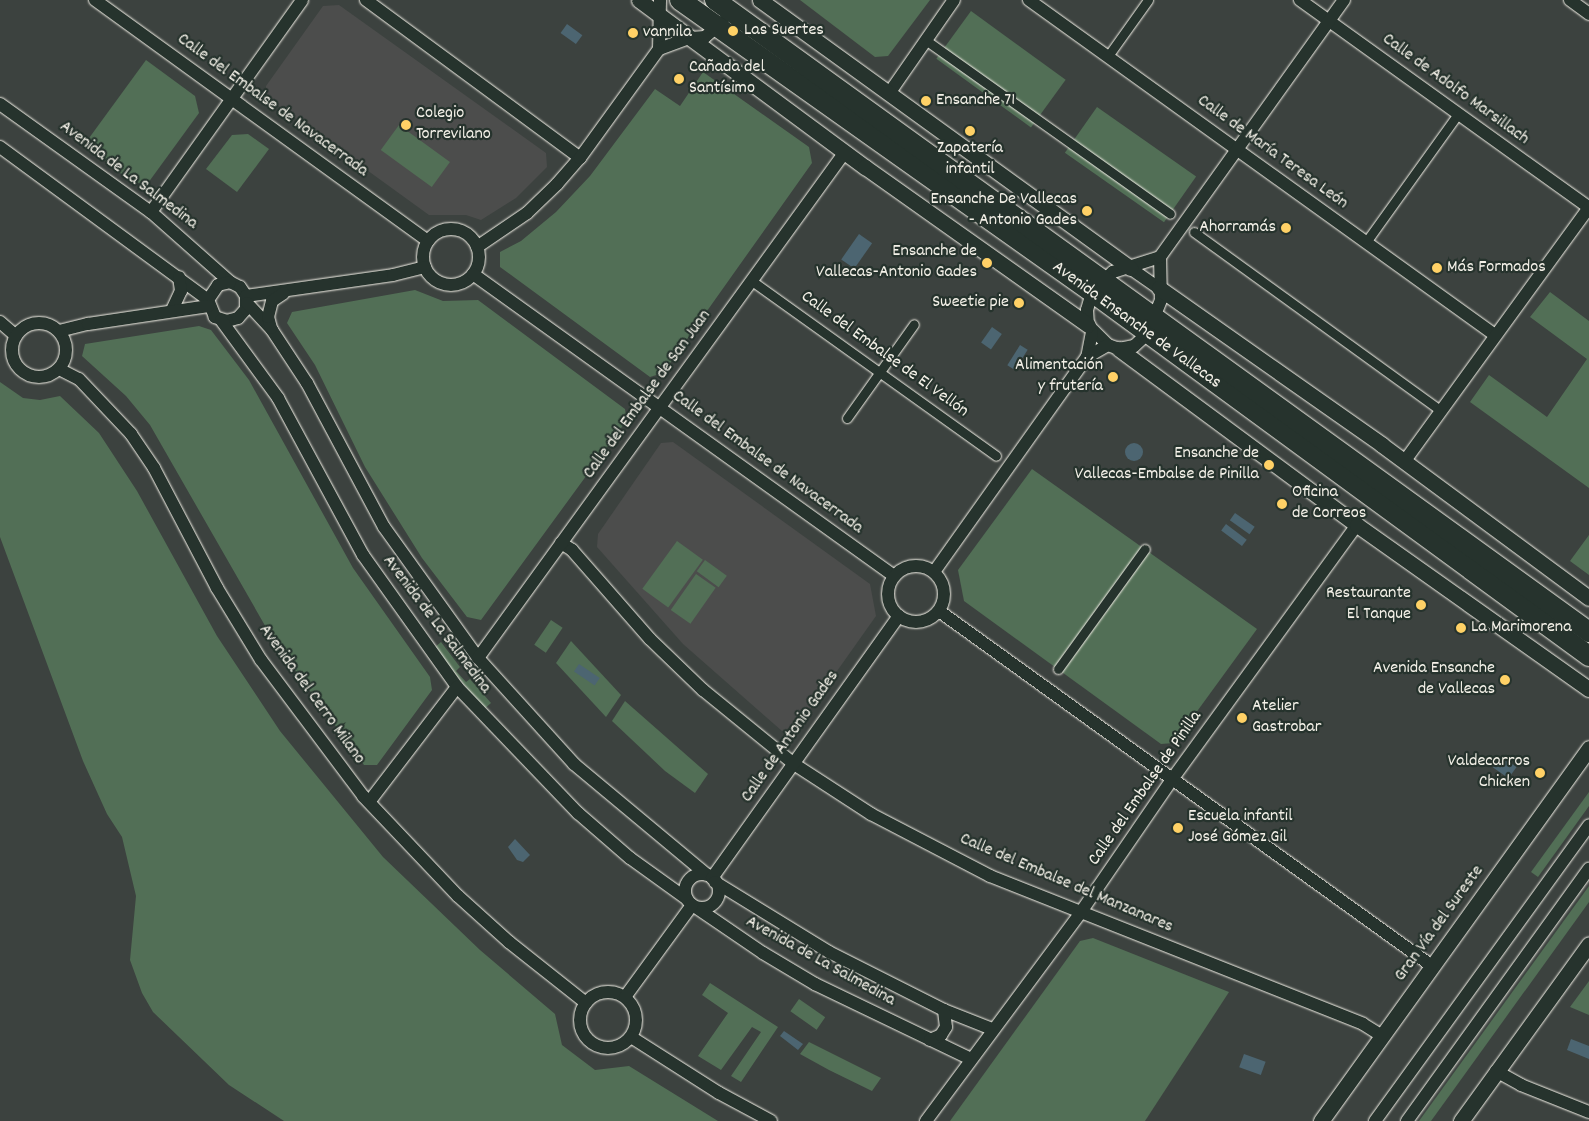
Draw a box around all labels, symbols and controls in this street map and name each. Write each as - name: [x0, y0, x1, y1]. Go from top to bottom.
- place label: Las Suertes: [744, 20, 824, 42]
- place label: vannila: [643, 22, 692, 44]
- marker: Las Suertes: [726, 24, 740, 38]
- marker: vannila: [627, 27, 639, 39]
- street label: Calle del Embalse de Navacerrada: [172, 29, 372, 183]
- street label: Calle de Adolfo Marsillach: [1377, 29, 1533, 151]
- place label: Cañada del Santísimo: [689, 58, 765, 100]
- marker: Cañada del Santísimo: [673, 73, 685, 85]
- place label: Ensanche 71: [936, 90, 1015, 112]
- street label: Calle de María Teresa León: [1192, 91, 1352, 215]
- marker: Ensanche 71: [920, 95, 932, 107]
- place label: Colegio Torrevilano: [416, 104, 491, 146]
- street label: Avenida de La Salmedina: [55, 117, 201, 235]
- marker: Colegio Torrevilano: [400, 119, 412, 131]
- marker: Zapatería infantil: [964, 125, 976, 137]
- place label: Zapatería infantil: [937, 139, 1003, 182]
- place label: Ensanche De Vallecas - Antonio Gades: [930, 190, 1077, 232]
- marker: Ensanche De Vallecas - Antonio Gades: [1081, 205, 1093, 217]
- place label: Ahorramás: [1199, 217, 1276, 239]
- marker: Ahorramás: [1280, 222, 1292, 234]
- place label: Ensanche de Vallecas-Antonio Gades: [816, 242, 977, 284]
- marker: Ensanche de Vallecas-Antonio Gades: [981, 257, 993, 269]
- street label: Avenida Ensanche de Vallecas: [1047, 257, 1225, 395]
- place label: Más Formados: [1447, 257, 1546, 279]
- marker: Más Formados: [1431, 262, 1443, 274]
- street label: Calle del Embalse de El Vellón: [796, 287, 972, 423]
- place label: Sweetie pie: [932, 292, 1009, 314]
- marker: Sweetie pie: [1013, 297, 1025, 309]
- street label: Calle del Embalse de San Juan: [579, 306, 717, 484]
- place label: Alimentación y frutería: [1015, 356, 1103, 398]
- marker: Alimentación y frutería: [1107, 371, 1119, 383]
- street label: Calle del Embalse de Navacerrada: [667, 386, 867, 540]
- place label: Ensanche de Vallecas-Embalse de Pinilla: [1075, 444, 1259, 486]
- marker: Ensanche de Vallecas-Embalse de Pinilla: [1263, 459, 1275, 471]
- place label: Oficina de Correos: [1292, 483, 1366, 526]
- marker: Oficina de Correos: [1276, 498, 1288, 510]
- street label: Avenida de La Salmedina: [377, 552, 495, 698]
- place label: Restaurante El Tanque: [1326, 584, 1411, 626]
- marker: Restaurante El Tanque: [1415, 599, 1427, 611]
- place label: La Marimorena: [1471, 617, 1572, 639]
- street label: Avenida del Cerro Milano: [253, 621, 369, 769]
- marker: La Marimorena: [1455, 622, 1467, 634]
- place label: Avenida Ensanche de Vallecas: [1373, 659, 1495, 702]
- street label: Calle de Antonio Gades: [737, 667, 845, 807]
- marker: Avenida Ensanche de Vallecas: [1499, 674, 1511, 686]
- place label: Atelier Gastrobar: [1252, 697, 1321, 740]
- street label: Calle del Embalse de Pinilla: [1084, 707, 1208, 871]
- marker: Atelier Gastrobar: [1236, 712, 1248, 724]
- place label: Valdecarros Chicken: [1448, 752, 1530, 794]
- marker: Valdecarros Chicken: [1534, 767, 1546, 779]
- place label: Escuela infantil José Gómez Gil: [1188, 807, 1292, 850]
- marker: Escuela infantil José Gómez Gil: [1172, 822, 1184, 834]
- street label: Calle del Embalse del Manzanares: [956, 829, 1176, 939]
- street label: Gran Vía del Sureste: [1391, 862, 1489, 986]
- street label: Avenida de La Salmedina: [741, 912, 899, 1012]

